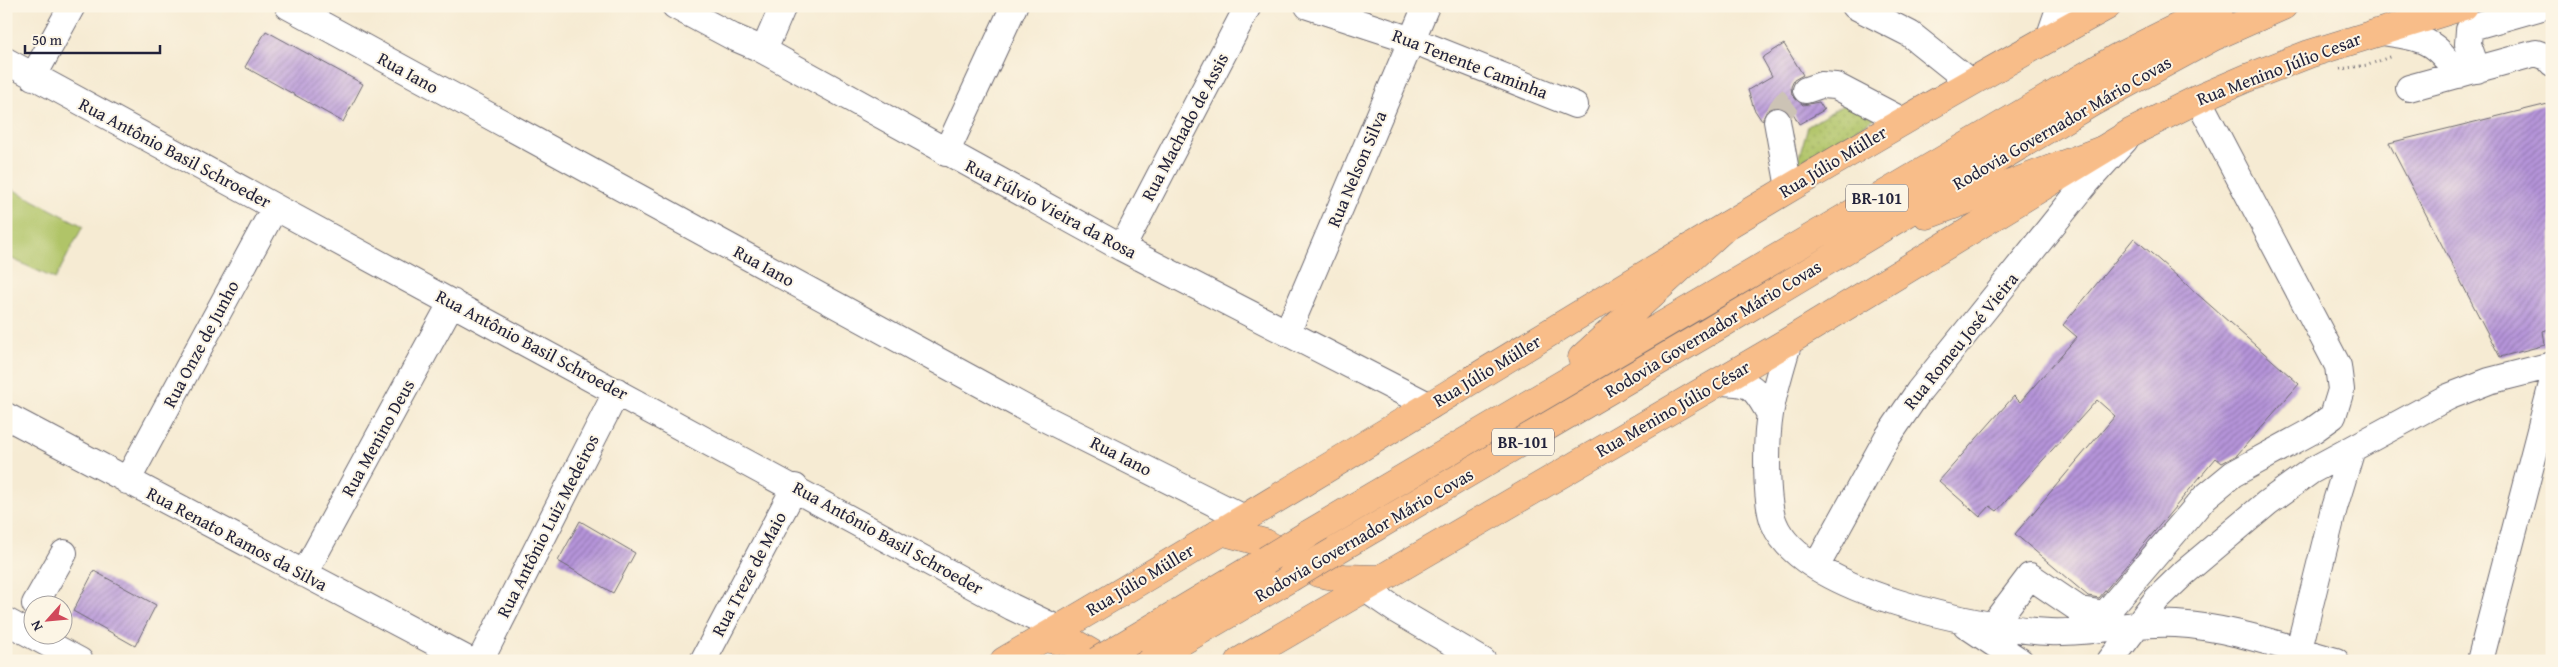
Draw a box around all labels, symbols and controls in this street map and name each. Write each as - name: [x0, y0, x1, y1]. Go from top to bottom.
- street label: Rua Tenente Caminha: [1389, 21, 1552, 106]
- scale bar: [25, 22, 160, 54]
- street label: Rua Menino Júlio Cesar: [2193, 25, 2365, 112]
- text: 50 m: [32, 29, 63, 50]
- street label: Rua Iano: [373, 45, 444, 100]
- street label: Rua Machado de Assis: [1134, 48, 1235, 206]
- street label: Rodovia Governador Mário Covas: [1947, 49, 2176, 196]
- street label: Rua Antônio Basil Schroeder: [74, 90, 277, 215]
- street label: Rua Nelson Silva: [1320, 106, 1393, 231]
- street label: Rua Júlio Müller: [1774, 118, 1892, 204]
- street label: Rua Fúlvio Vieira da Rosa: [961, 152, 1142, 265]
- road number: BR-101: [1846, 184, 1908, 212]
- street label: Rua Iano: [729, 238, 800, 293]
- street label: Rodovia Governador Mário Covas: [1599, 253, 1826, 404]
- street label: Rua Romeu José Vieira: [1897, 266, 2025, 415]
- street label: Rua Onze de Junho: [156, 275, 246, 412]
- street label: Rua Antônio Basil Schroeder: [431, 282, 634, 407]
- street label: Rua Júlio Müller: [1428, 327, 1546, 413]
- street label: Rua Menino Júlio César: [1591, 353, 1755, 464]
- street label: Rua Menino Deus: [334, 374, 421, 501]
- road number: BR-101: [1492, 428, 1554, 456]
- street label: Rua Antônio Luiz Medeiros: [490, 429, 606, 622]
- street label: Rua Iano: [1086, 429, 1157, 483]
- street label: Rodovia Governador Mário Covas: [1249, 461, 1478, 608]
- street label: Rua Antônio Basil Schroeder: [788, 474, 989, 602]
- street label: Rua Renato Ramos da Silva: [142, 479, 333, 598]
- street label: Rua Treze de Maio: [704, 506, 793, 641]
- street label: Rua Júlio Müller: [1081, 536, 1199, 622]
- north arrow: [22, 594, 72, 644]
- text: N: [25, 617, 47, 635]

